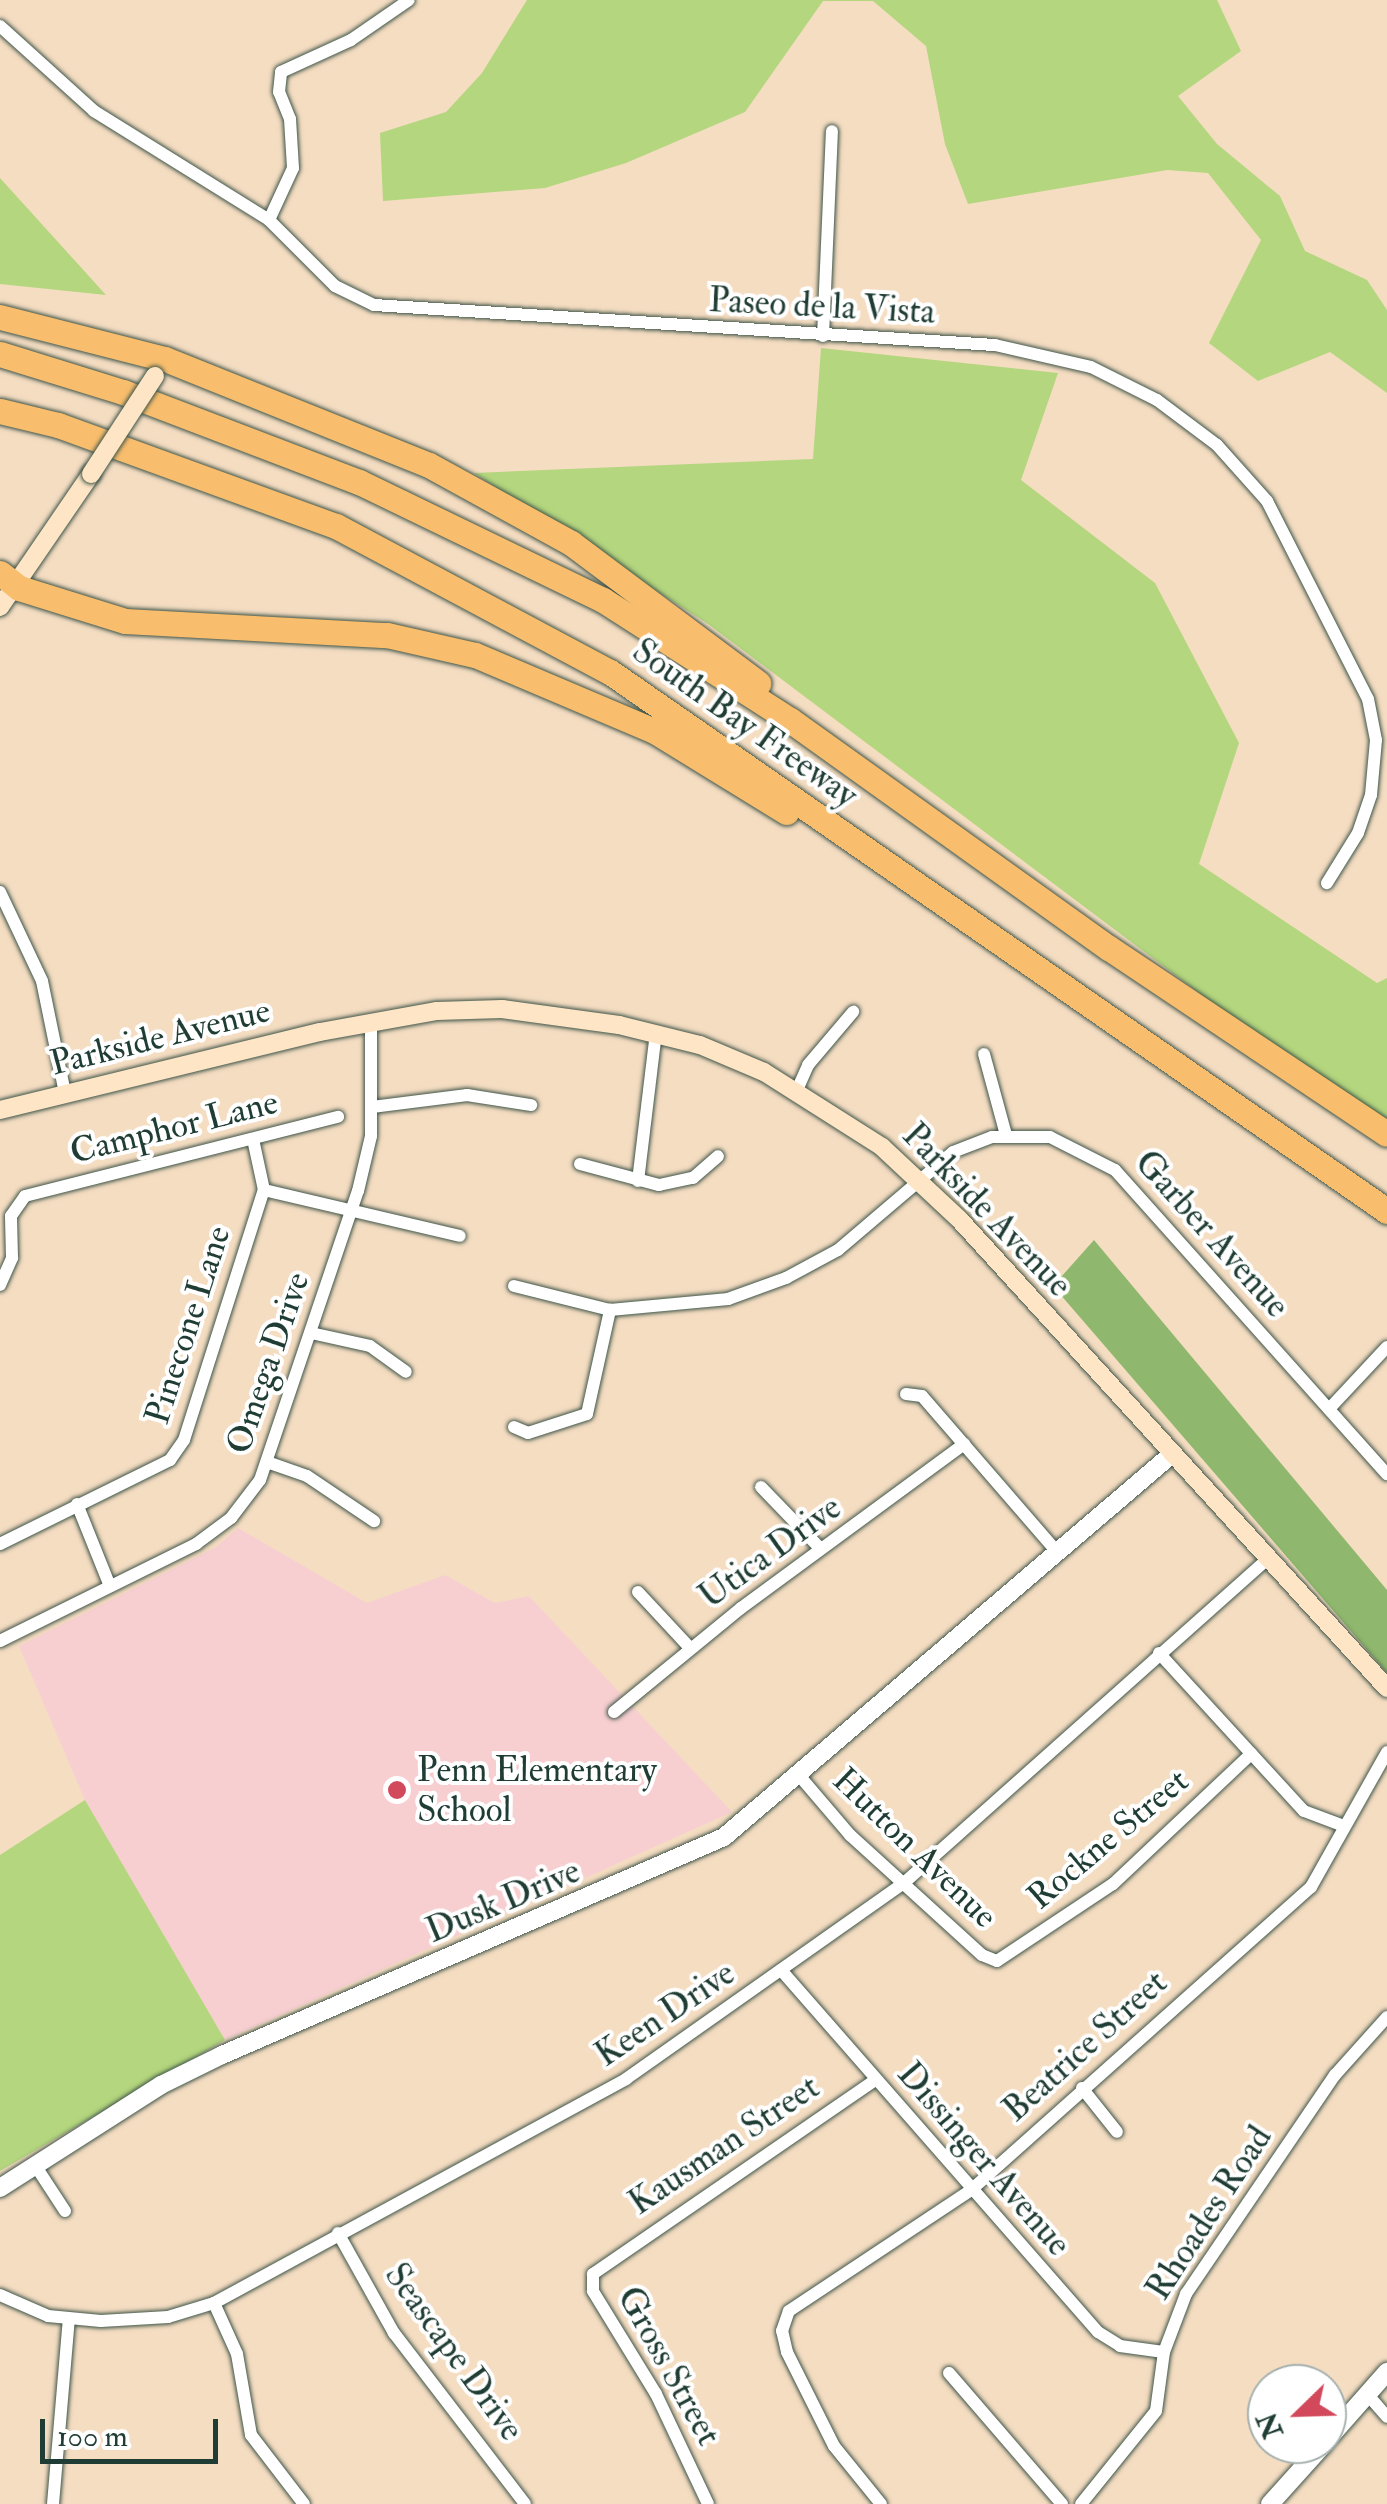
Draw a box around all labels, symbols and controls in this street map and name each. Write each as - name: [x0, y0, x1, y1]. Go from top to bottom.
- street label: Paseo de la Vista: [708, 279, 936, 333]
- street label: South Bay Freeway: [624, 630, 866, 816]
- street label: Parkside Avenue: [46, 989, 274, 1085]
- street label: Camphor Lane: [66, 1081, 282, 1173]
- street label: Parkside Avenue: [894, 1114, 1080, 1306]
- street label: Garber Avenue: [1126, 1142, 1298, 1326]
- street label: Pinecone Lane: [136, 1221, 240, 1429]
- street label: Omega Drive: [217, 1267, 319, 1459]
- street label: Utica Drive: [691, 1486, 849, 1618]
- place label: Penn Elementary School: [417, 1749, 657, 1831]
- street label: Hutton Avenue: [824, 1759, 1006, 1937]
- street label: Rockne Street: [1019, 1760, 1197, 1918]
- marker: Penn Elementary School: [386, 1779, 408, 1801]
- street label: Dusk Drive: [420, 1850, 586, 1952]
- street label: Keen Drive: [587, 1952, 743, 2076]
- street label: Beatrice Street: [994, 1961, 1176, 2131]
- street label: Dissinger Avenue: [889, 2054, 1079, 2264]
- street label: Kausman Street: [621, 2066, 827, 2224]
- street label: Rhoades Road: [1137, 2118, 1281, 2308]
- street label: Seascape Drive: [376, 2255, 532, 2449]
- street label: Gross Street: [608, 2279, 730, 2453]
- north arrow: [1247, 2364, 1347, 2464]
- scale bar: [45, 2399, 222, 2461]
- text: N: [1250, 2407, 1292, 2444]
- text: 100 m: [57, 2418, 128, 2455]

